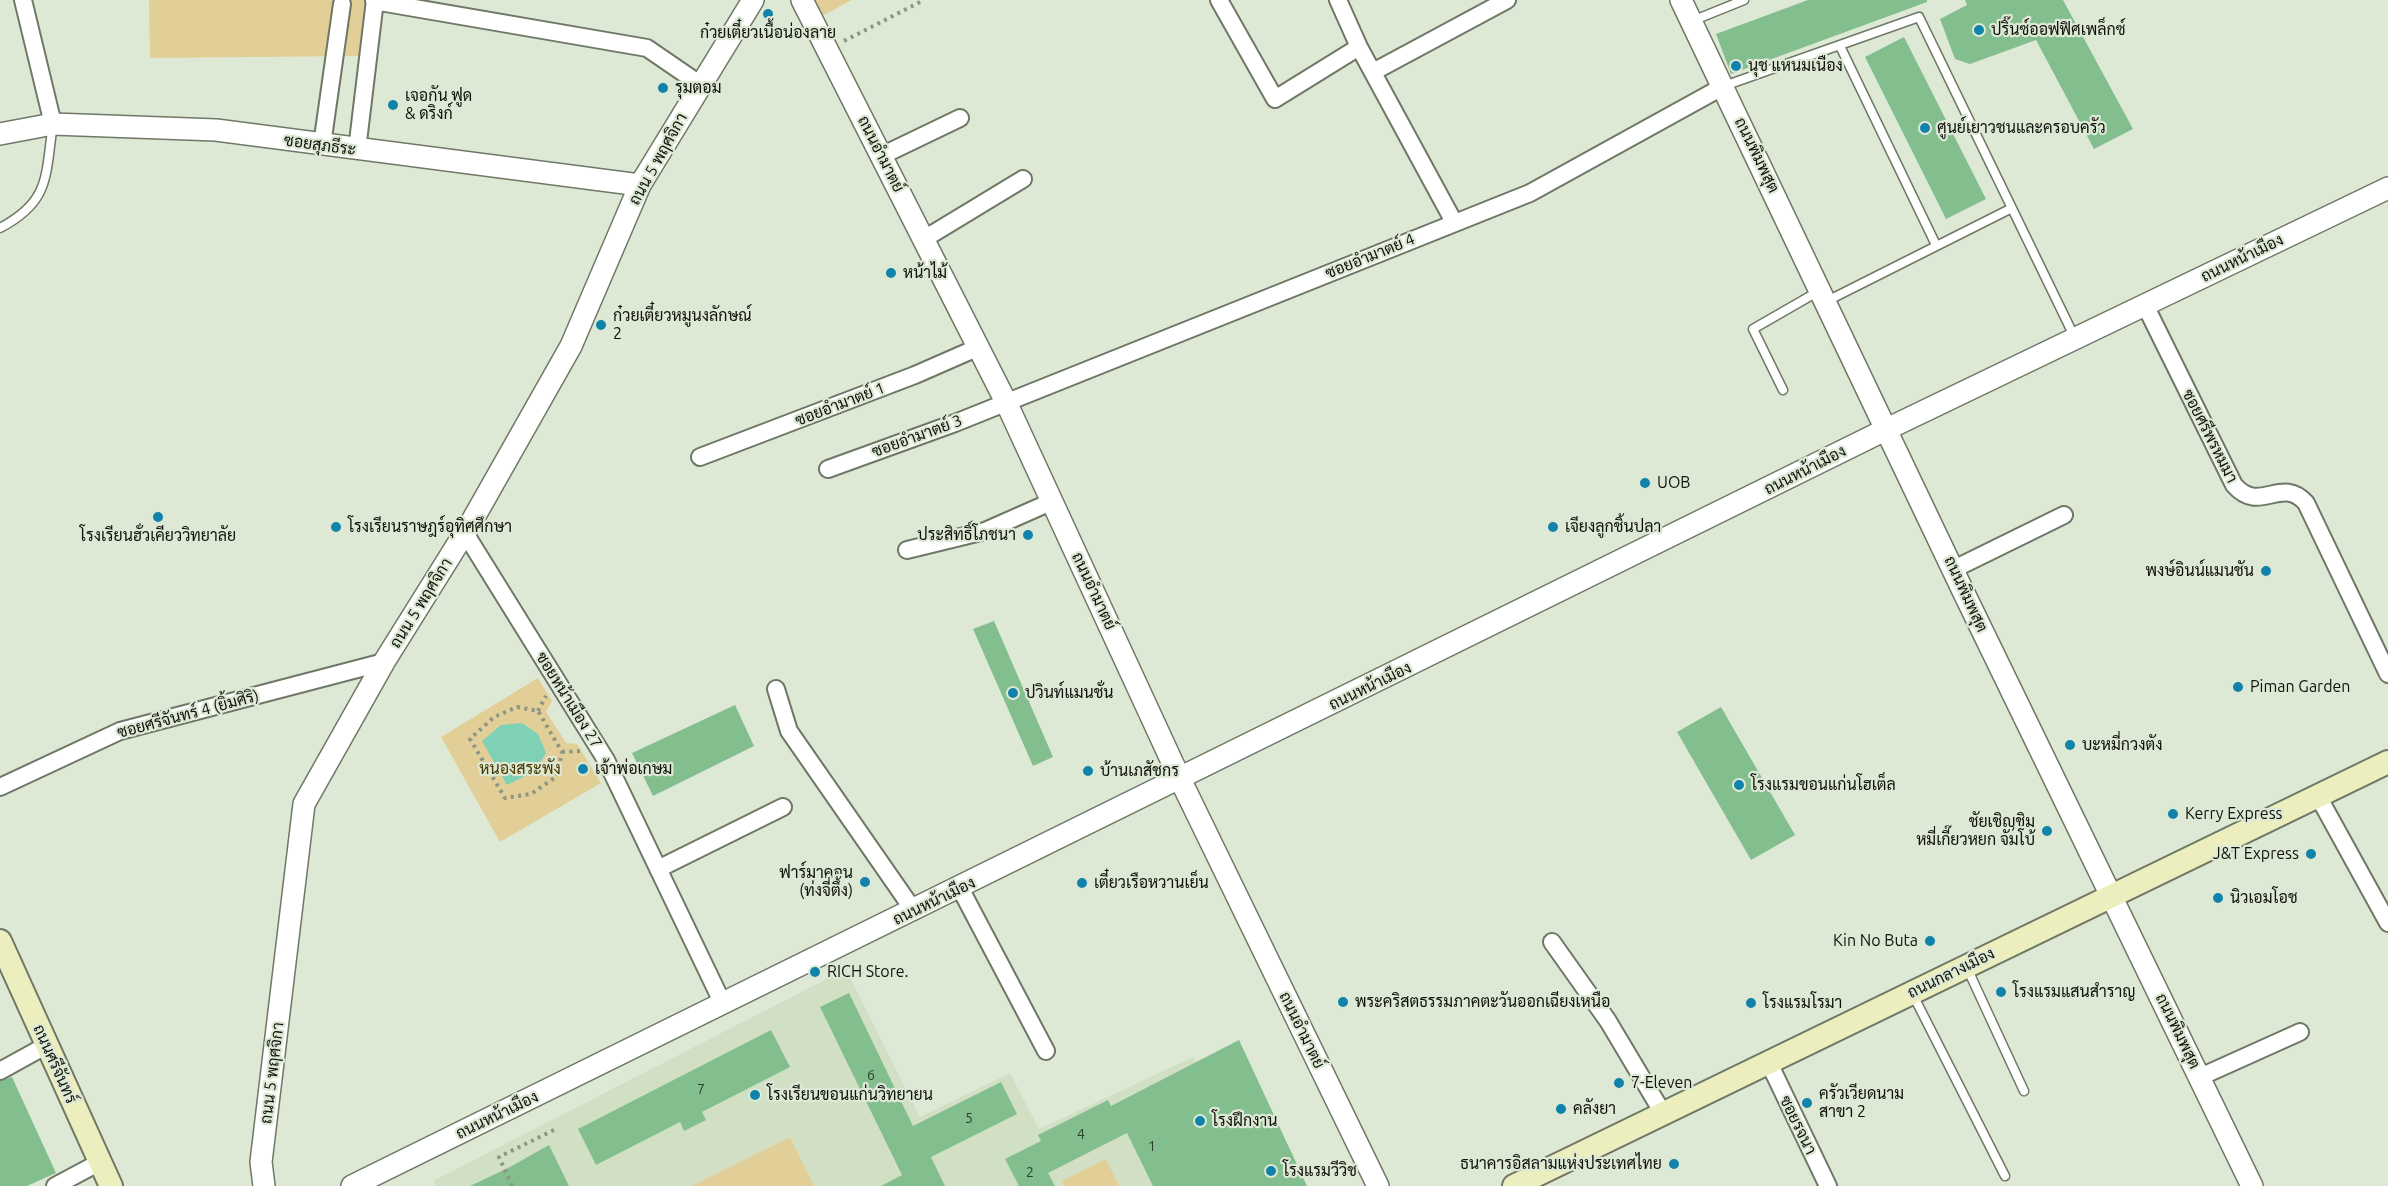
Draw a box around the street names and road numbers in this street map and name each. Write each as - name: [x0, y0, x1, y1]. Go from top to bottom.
- street label: ถนน 5 พฤศจิกา: [625, 110, 691, 208]
- street label: ถนนอำมาตย์: [854, 113, 908, 195]
- street label: ถนนพิมพสุต: [1731, 114, 1783, 196]
- street label: ซอยสุภธีระ: [283, 130, 357, 160]
- street label: ซอยอำมาตย์ 4: [1323, 229, 1417, 283]
- street label: ถนนหน้าเมือง: [2198, 230, 2286, 286]
- street label: ซอยอำมาตย์ 1: [792, 378, 888, 430]
- street label: ซอยศรีพรหมมา: [2178, 386, 2242, 486]
- street label: ซอยอำมาตย์ 3: [869, 411, 965, 461]
- street label: ถนนหน้าเมือง: [1761, 441, 1849, 499]
- street label: ถนนอำมาตย์: [1068, 549, 1120, 633]
- street label: ถนนพิมพสุต: [1940, 553, 1992, 635]
- street label: ถนน 5 พฤศจิกา: [386, 555, 456, 651]
- street label: ซอยหน้าเมือง 27: [532, 648, 606, 752]
- street label: ถนนหน้าเมือง: [1326, 658, 1414, 714]
- street label: ซอยศรีจันทร์ 4 (ยิ้มศิริ): [115, 686, 261, 742]
- street label: ถนนหน้าเมือง: [890, 873, 978, 929]
- street label: ถนนกลางเมือง: [1904, 944, 1998, 1002]
- street label: ถนนอำมาตย์: [1275, 988, 1329, 1072]
- street label: ถนนพิมพสุต: [2152, 990, 2204, 1072]
- street label: ถนน 5 พฤศจิกา: [256, 1021, 288, 1125]
- street label: ถนนศรีจันทร์: [29, 1022, 81, 1106]
- street label: ถนนหน้าเมือง: [453, 1087, 541, 1143]
- street label: ซอยรจนา: [1776, 1092, 1820, 1158]

